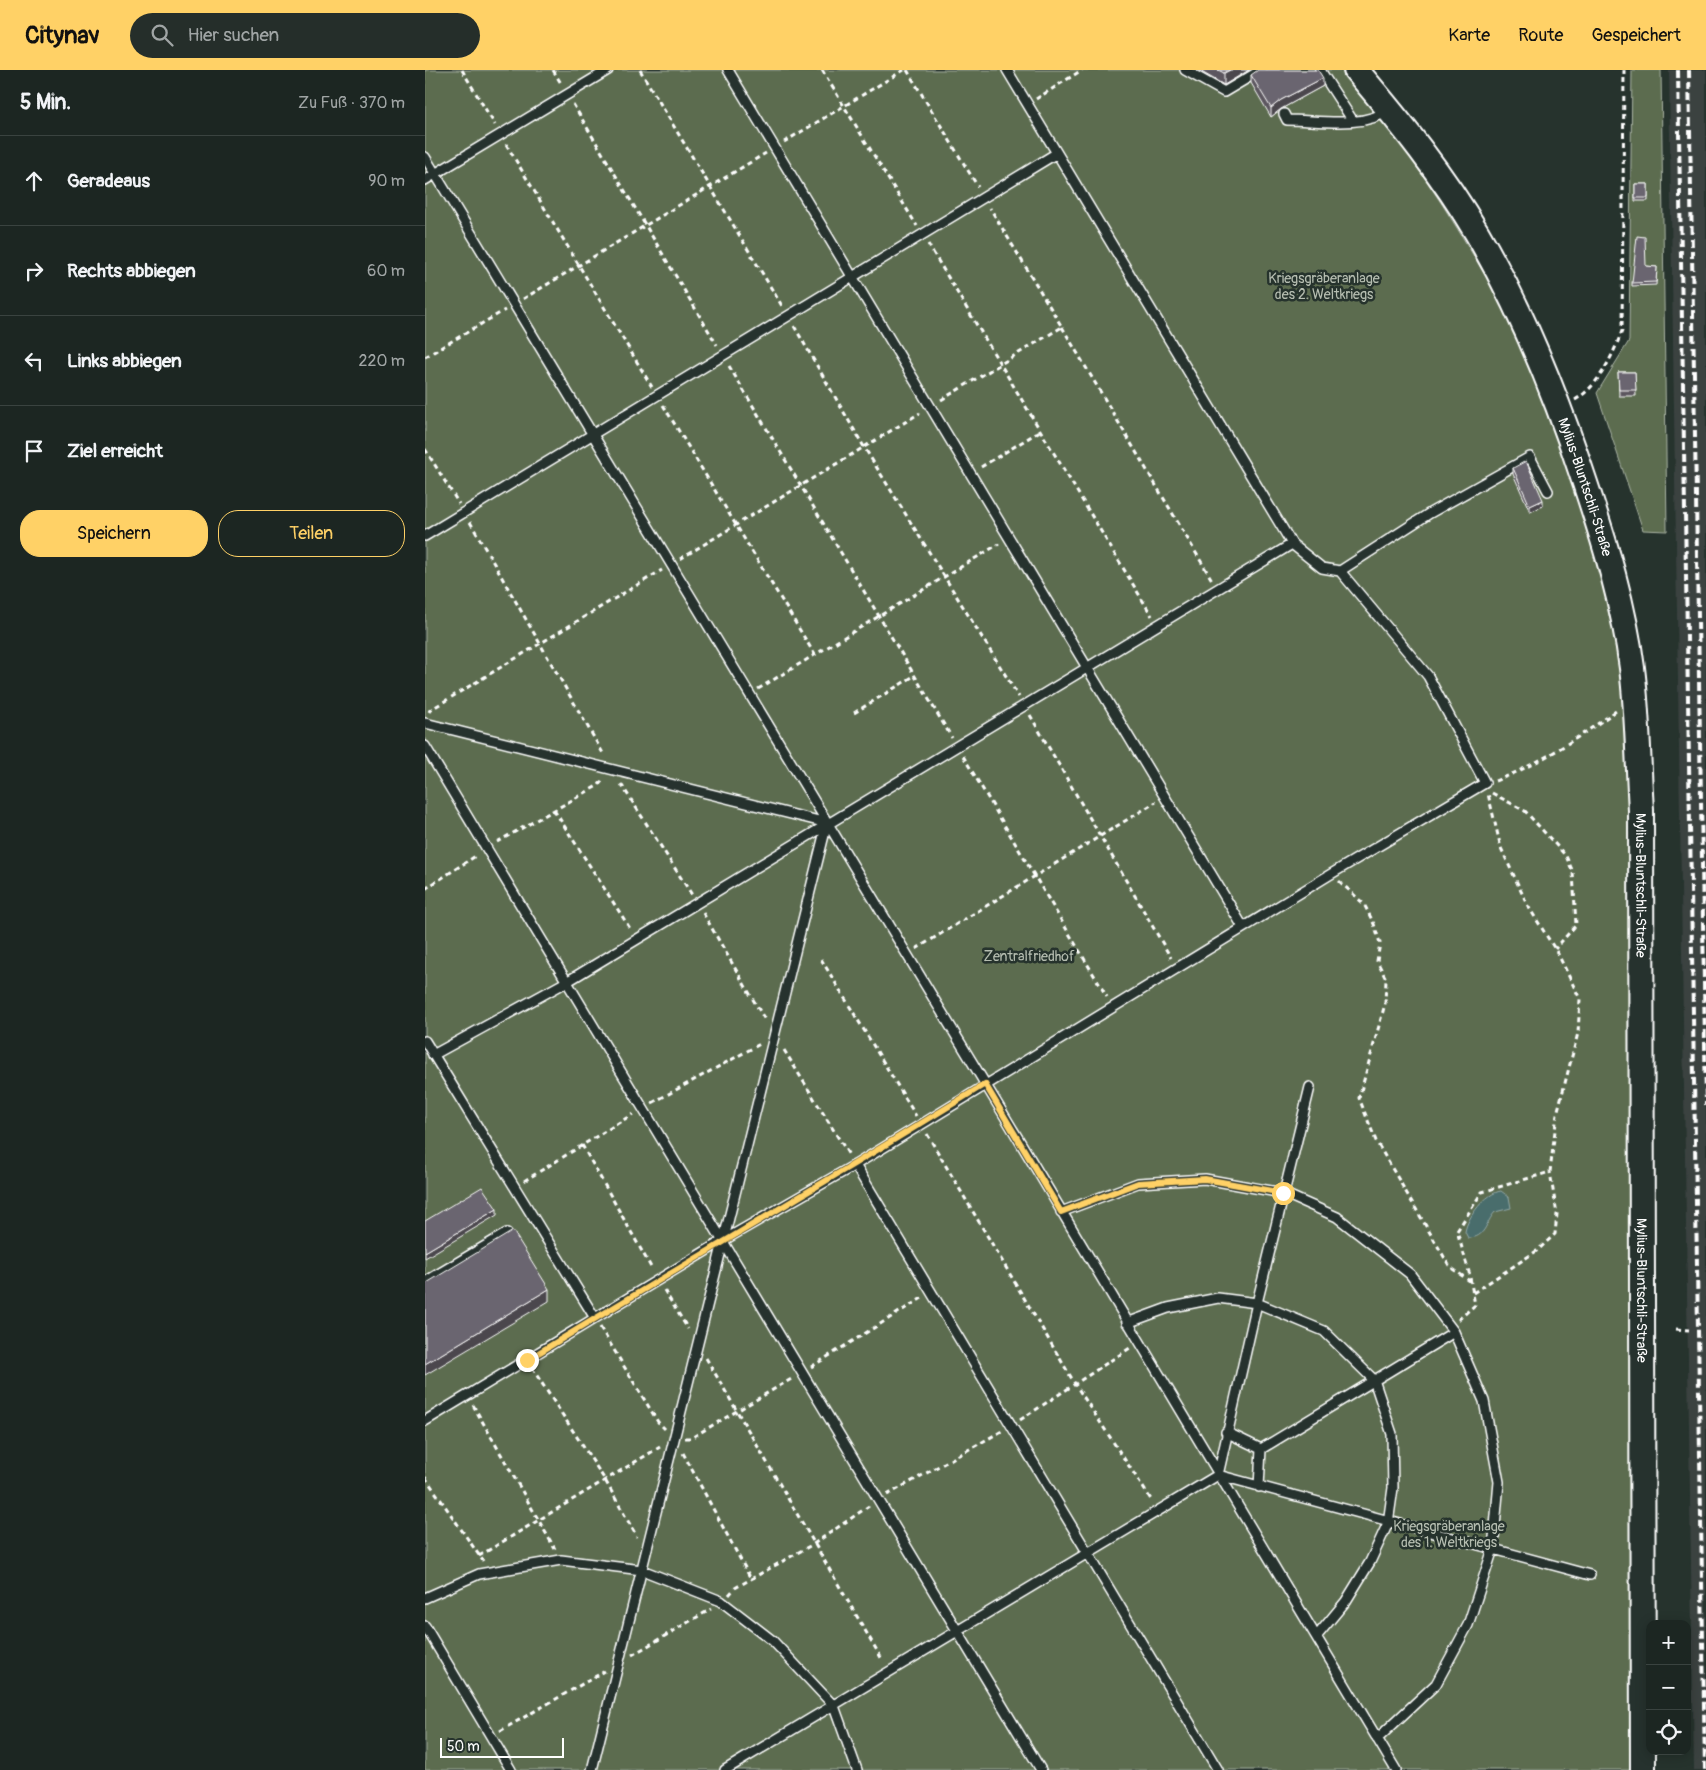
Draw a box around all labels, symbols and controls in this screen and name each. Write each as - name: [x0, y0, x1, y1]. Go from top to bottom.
- search box: [130, 13, 480, 58]
- text: Citynav: [25, 21, 100, 50]
- icon: search: [148, 21, 176, 49]
- text: Hier suchen: [188, 23, 279, 47]
- text: Karte: [1448, 24, 1490, 47]
- text: Route: [1518, 24, 1563, 47]
- text: Gespeichert: [1591, 24, 1681, 47]
- text: 5 Min.: [20, 89, 71, 116]
- text: Zu Fuß · 370 m: [298, 93, 405, 113]
- icon: ahead: [20, 167, 48, 195]
- text: Geradeaus: [67, 169, 150, 193]
- text: 90 m: [368, 171, 405, 191]
- icon: right: [20, 257, 48, 285]
- text: Rechts abbiegen: [67, 259, 196, 283]
- text: 60 m: [367, 261, 405, 281]
- park label: Kriegsgräberanlage des 2. Weltkriegs: [1268, 270, 1380, 303]
- icon: left: [20, 347, 48, 375]
- text: Links abbiegen: [67, 349, 182, 373]
- text: 220 m: [359, 351, 405, 371]
- street label: Mylius-Bluntschli-Straße: [1555, 415, 1616, 558]
- icon: arrive: [20, 437, 48, 465]
- text: Ziel erreicht: [67, 439, 163, 463]
- button: Speichern: [20, 510, 208, 557]
- button: Teilen: [218, 510, 405, 557]
- street label: Mylius-Bluntschli-Straße: [1633, 813, 1650, 958]
- park label: Zentralfriedhof: [983, 948, 1075, 965]
- route start: [1272, 1182, 1295, 1205]
- street label: Mylius-Bluntschli-Straße: [1633, 1218, 1651, 1363]
- route end: [516, 1349, 539, 1372]
- park label: Kriegsgräberanlage des 1. Weltkriegs: [1393, 1518, 1505, 1551]
- map controls: [1646, 1620, 1691, 1755]
- button: +: [1646, 1620, 1691, 1665]
- button: −: [1646, 1665, 1691, 1710]
- button: locate: [1646, 1710, 1691, 1755]
- scale bar: [440, 1735, 564, 1758]
- text: 50 m: [447, 1738, 480, 1755]

